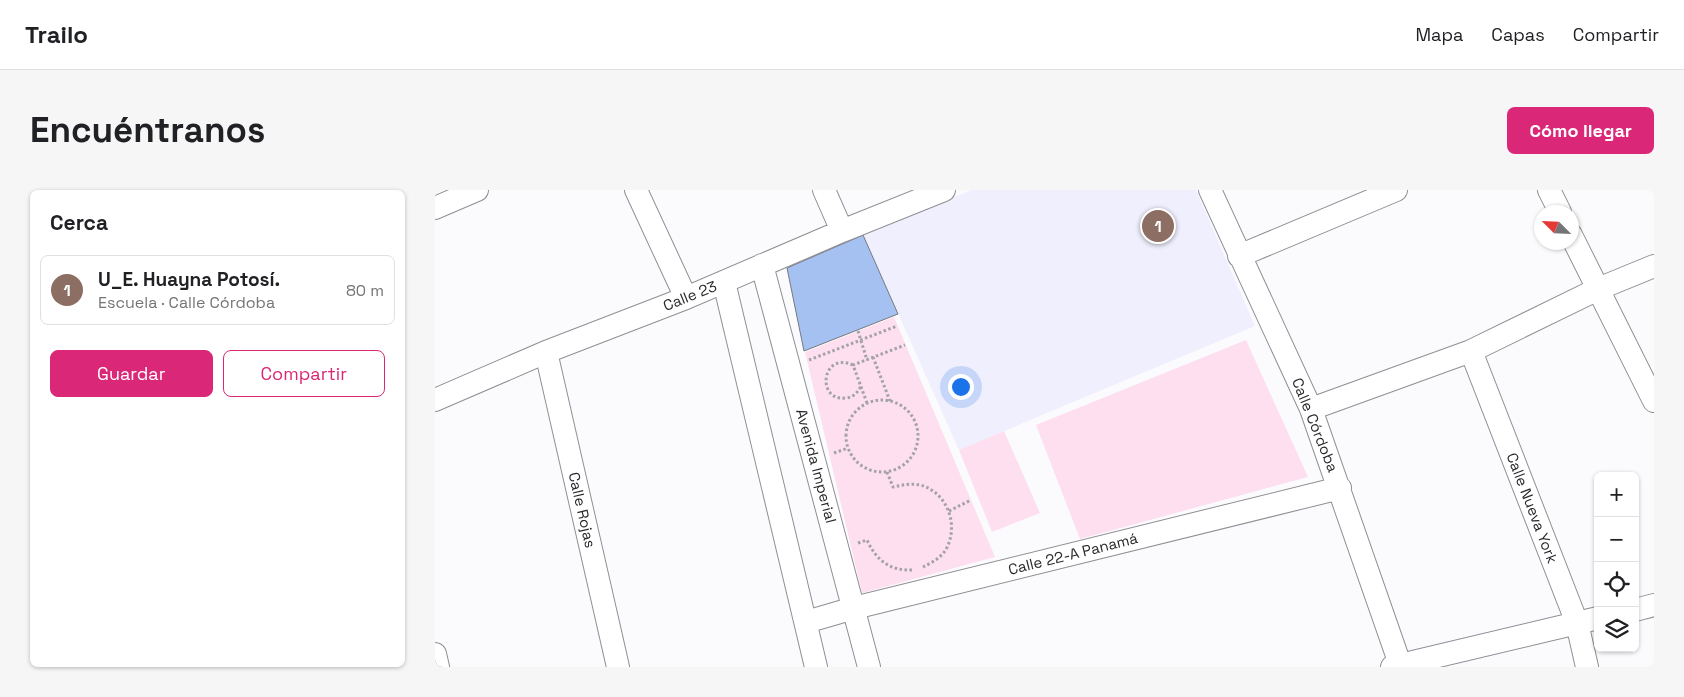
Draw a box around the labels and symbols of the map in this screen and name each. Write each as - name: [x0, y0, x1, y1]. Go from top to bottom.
- north arrow: [1534, 205, 1579, 250]
- pin: 1: [1142, 207, 1174, 245]
- street label: Calle 23: [660, 276, 720, 315]
- your location: [948, 374, 974, 400]
- street label: Calle Córdoba: [1288, 375, 1343, 475]
- street label: Avenida Imperial: [792, 407, 841, 525]
- street label: Calle Nueva York: [1503, 450, 1562, 566]
- street label: Calle Rojas: [565, 470, 600, 550]
- street label: Calle 22-A Panamá: [1006, 528, 1140, 579]

